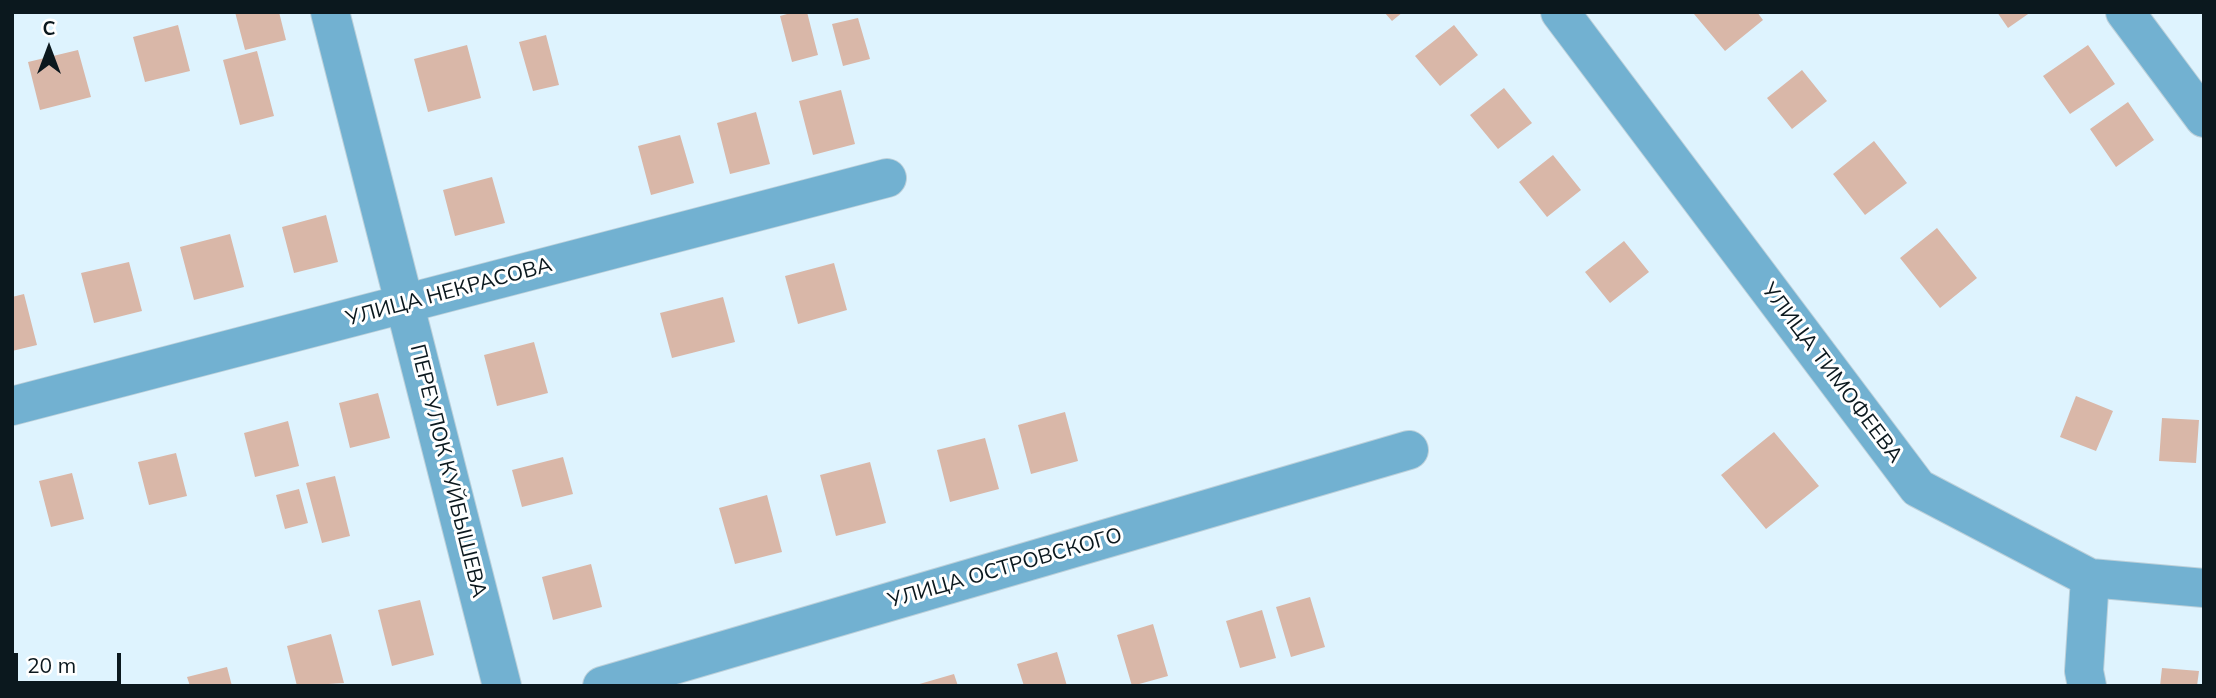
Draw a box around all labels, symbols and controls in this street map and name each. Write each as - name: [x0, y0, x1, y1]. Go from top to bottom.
- north arrow: [14, 14, 84, 84]
- text: С: [42, 16, 56, 40]
- street label: УЛИЦА НЕКРАСОВА: [343, 252, 555, 332]
- street label: УЛИЦА ТИМОФЕЕВА: [1756, 278, 1908, 468]
- street label: ПЕРЕУЛОК КУЙБЫШЕВА: [404, 342, 492, 600]
- street label: УЛИЦА ОСТРОВСКОГО: [885, 522, 1125, 614]
- scale bar: [18, 638, 124, 682]
- text: 20 m: [27, 652, 76, 678]

